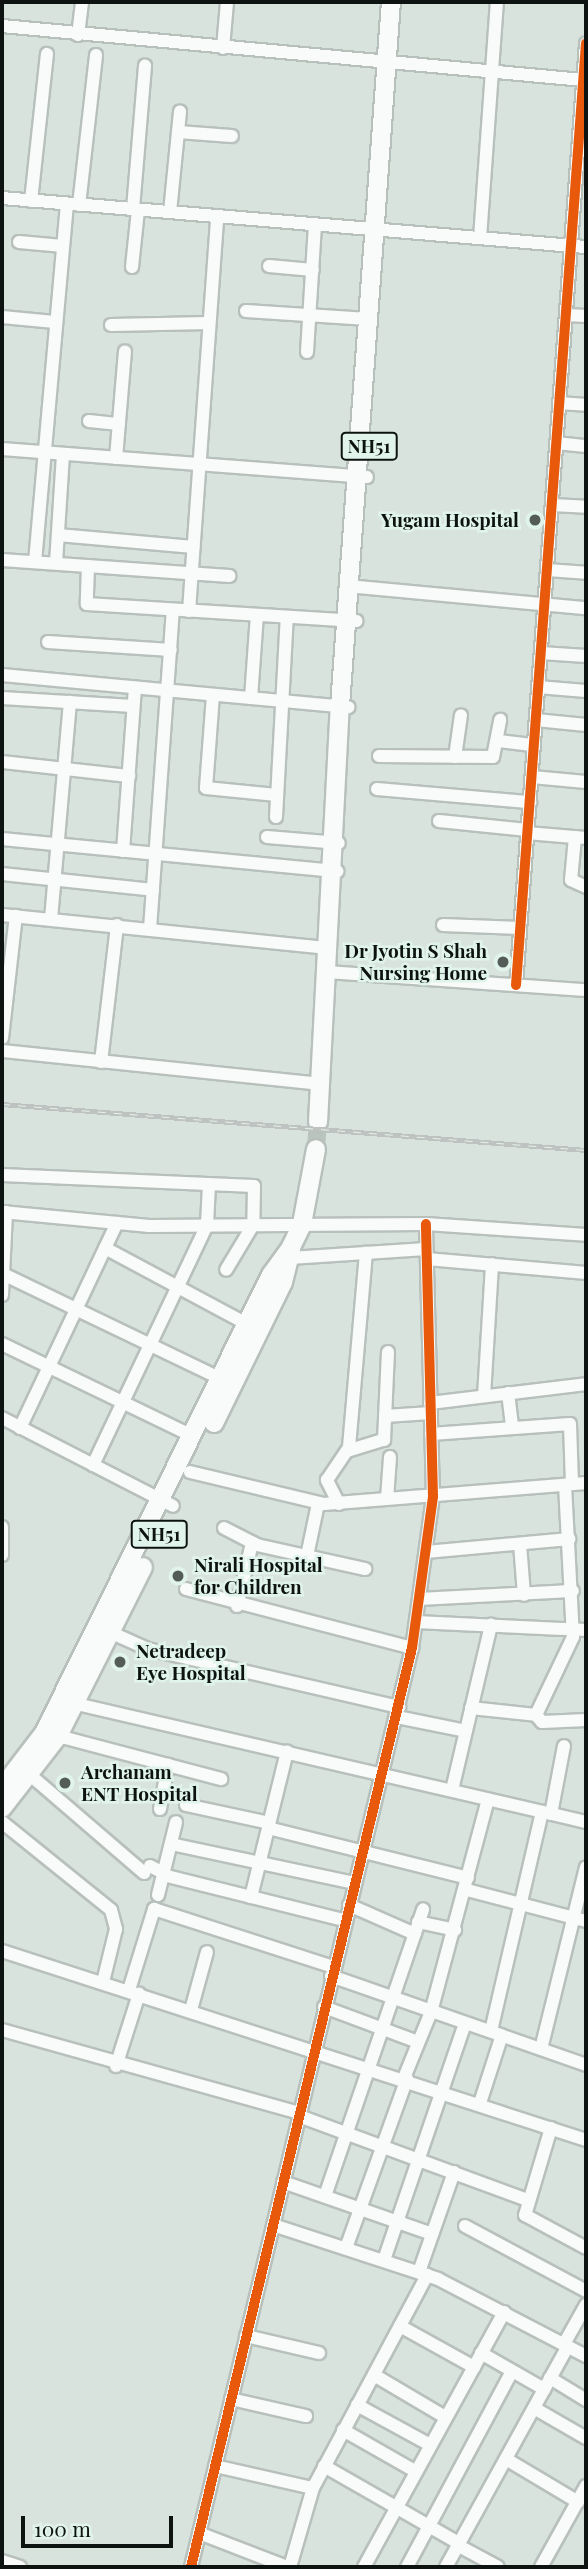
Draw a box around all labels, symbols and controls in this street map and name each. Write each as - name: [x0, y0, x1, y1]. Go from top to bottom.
- road number: NH51: [339, 432, 399, 461]
- place label: Yugam Hospital: [381, 509, 519, 531]
- marker: Yugam Hospital: [525, 510, 545, 530]
- place label: Dr Jyotin S Shah Nursing Home: [344, 940, 487, 984]
- marker: Dr Jyotin S Shah Nursing Home: [493, 952, 513, 972]
- road number: NH51: [129, 1520, 189, 1548]
- place label: Nirali Hospital for Children: [194, 1554, 323, 1598]
- marker: Nirali Hospital for Children: [168, 1566, 188, 1586]
- place label: Netradeep Eye Hospital: [136, 1640, 246, 1684]
- marker: Netradeep Eye Hospital: [110, 1652, 130, 1672]
- place label: Archanam ENT Hospital: [81, 1761, 198, 1805]
- marker: Archanam ENT Hospital: [55, 1773, 75, 1793]
- scale bar: [24, 2502, 177, 2546]
- text: 100 m: [34, 2514, 91, 2542]

